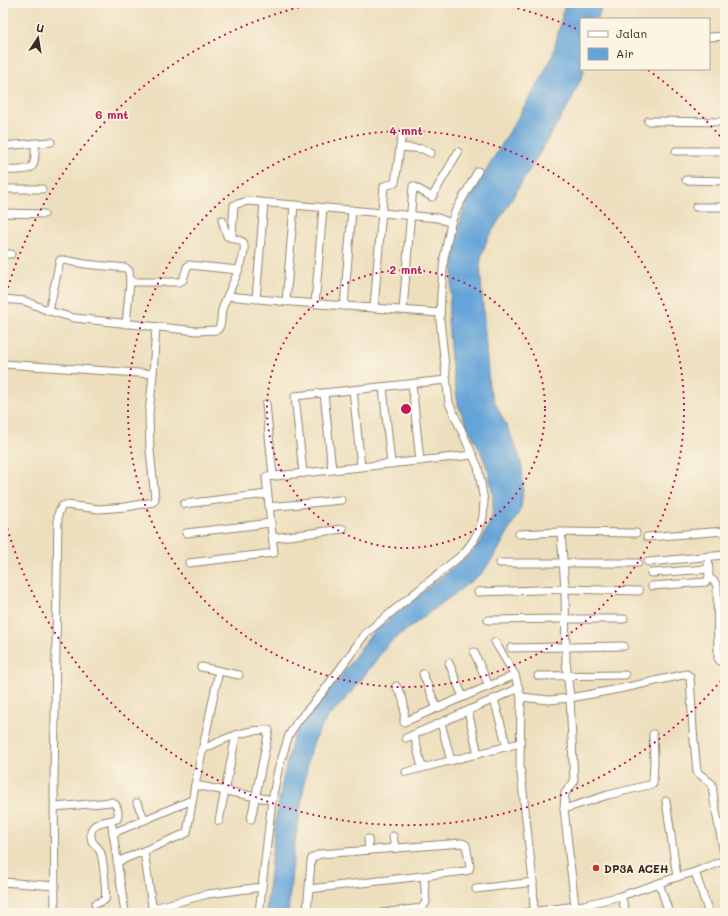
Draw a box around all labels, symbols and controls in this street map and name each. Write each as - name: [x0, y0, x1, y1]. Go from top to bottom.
- north arrow: [18, 18, 58, 58]
- legend: [580, 18, 710, 70]
- text: U: [35, 20, 46, 36]
- text: Jalan: [616, 25, 647, 41]
- text: Air: [616, 45, 634, 61]
- text: 6 mnt: [95, 106, 129, 122]
- text: 4 mnt: [389, 122, 423, 138]
- text: 2 mnt: [390, 261, 422, 277]
- centre of rings: [399, 402, 413, 416]
- place label: DP3A ACEH: [604, 861, 669, 876]
- marker: DP3A ACEH: [591, 863, 601, 873]

